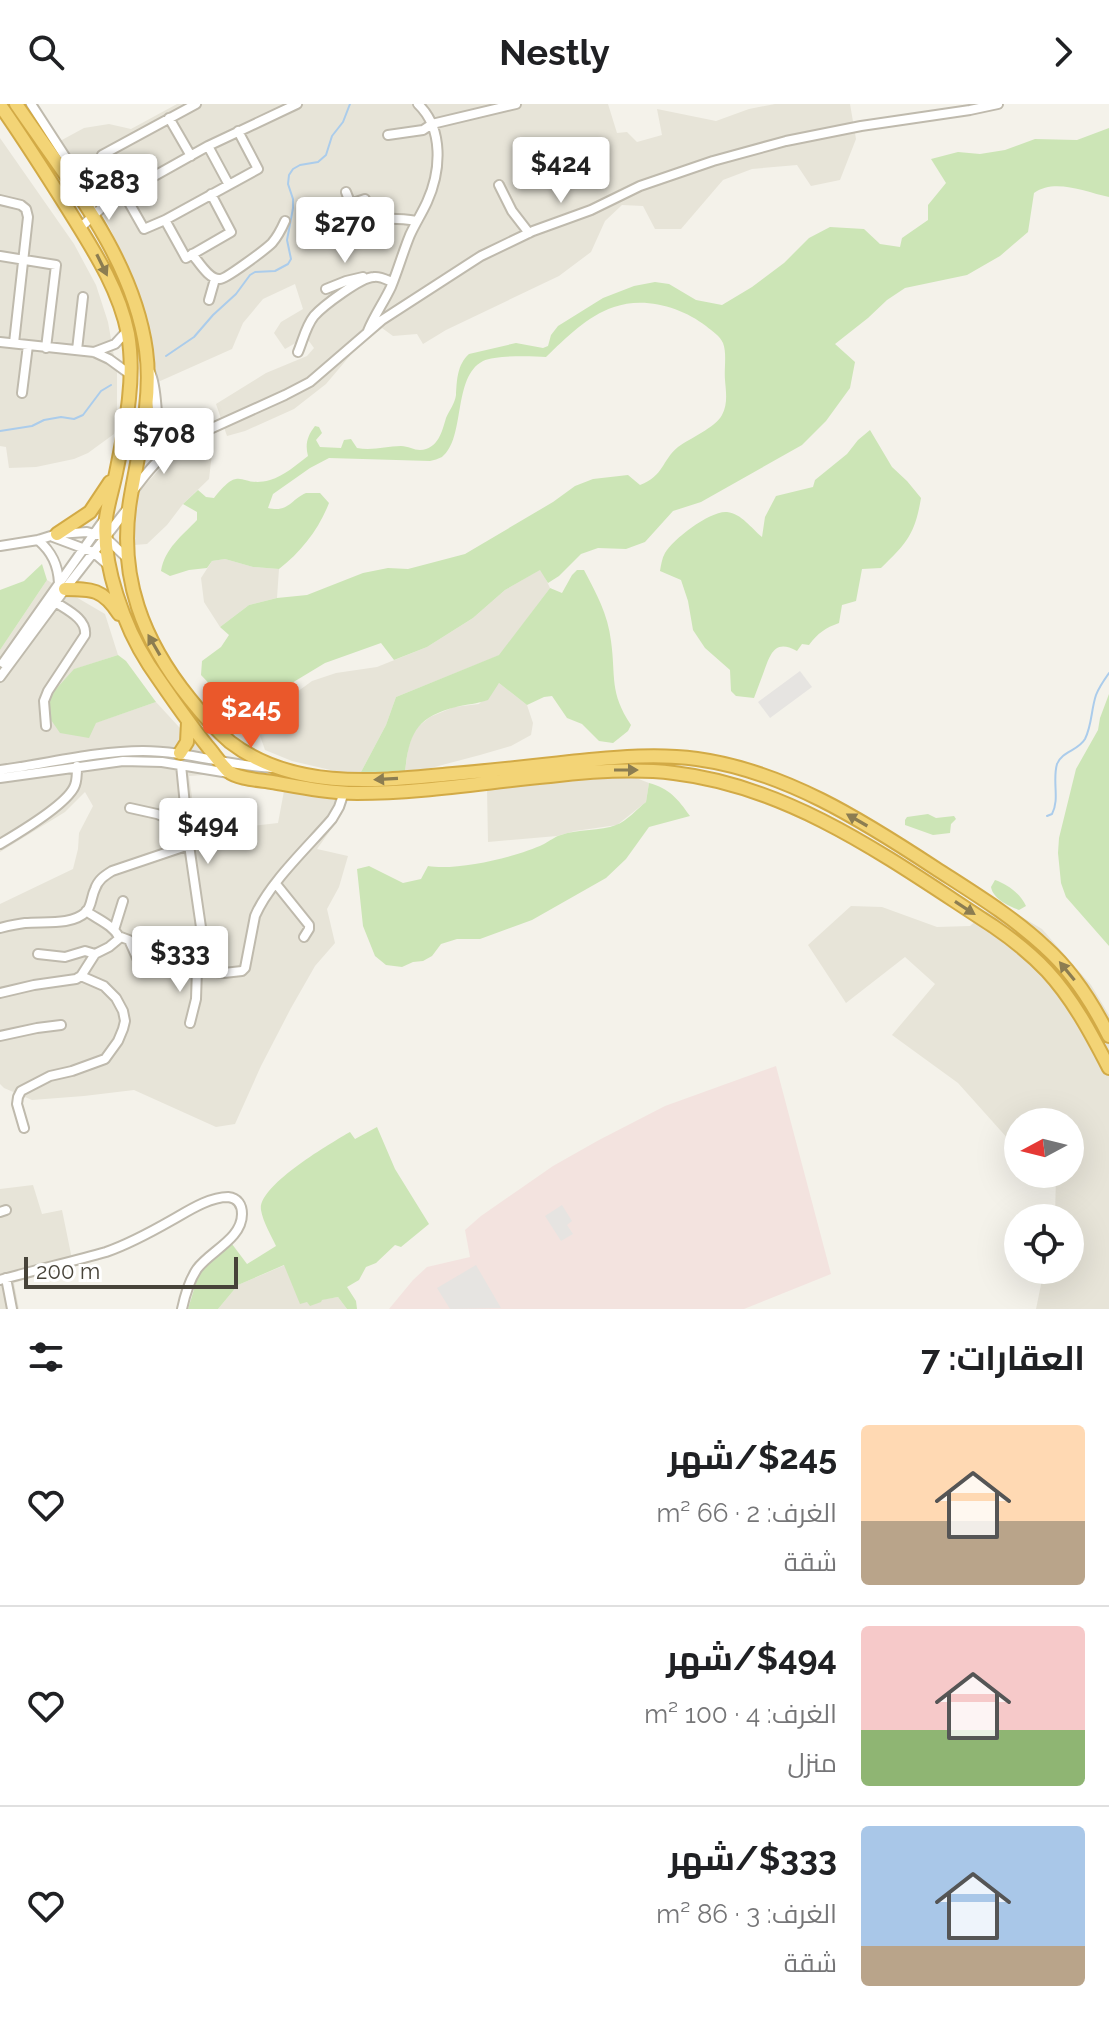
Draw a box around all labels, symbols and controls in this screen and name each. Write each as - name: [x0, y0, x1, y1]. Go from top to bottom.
- icon: search: [24, 30, 68, 74]
- icon: forward: [1041, 30, 1085, 74]
- text: Nestly: [499, 31, 610, 73]
- pin: $424: [514, 137, 608, 205]
- text: $424: [531, 148, 591, 178]
- pin: $283: [62, 154, 156, 222]
- text: $283: [78, 165, 140, 195]
- pin: $270: [298, 197, 392, 265]
- text: $270: [314, 208, 376, 238]
- one-way arrow: [95, 254, 109, 277]
- pin: $708: [117, 408, 211, 476]
- text: $708: [133, 419, 195, 449]
- one-way arrow: [147, 634, 161, 656]
- pin: $245: [204, 682, 298, 750]
- text: $245: [221, 693, 281, 723]
- one-way arrow: [614, 764, 639, 776]
- one-way arrow: [373, 773, 398, 786]
- pin: $494: [161, 798, 255, 866]
- text: $494: [177, 809, 239, 839]
- one-way arrow: [846, 813, 868, 827]
- one-way arrow: [954, 900, 976, 914]
- pin: $333: [133, 926, 227, 994]
- text: $333: [150, 937, 210, 967]
- one-way arrow: [1059, 961, 1075, 981]
- north arrow: [1004, 1108, 1084, 1188]
- map controls: [1004, 1108, 1084, 1284]
- button: locate: [1004, 1204, 1084, 1284]
- scale bar: [24, 1253, 238, 1289]
- text: 200 m: [36, 1258, 100, 1284]
- icon: filters: [24, 1335, 68, 1379]
- text: العقارات: 7: [921, 1338, 1085, 1378]
- text: $245/شهر: [668, 1437, 837, 1477]
- icon: home: [925, 1457, 1021, 1553]
- icon: heart: [24, 1483, 68, 1527]
- text: الغرف: 2 · 66 m²: [656, 1498, 837, 1528]
- text: شقة: [784, 1547, 837, 1577]
- text: $494/شهر: [666, 1638, 837, 1678]
- icon: home: [925, 1658, 1021, 1754]
- icon: heart: [24, 1684, 68, 1728]
- text: الغرف: 4 · 100 m²: [644, 1699, 837, 1729]
- text: منزل: [788, 1748, 837, 1778]
- text: $333/شهر: [668, 1838, 837, 1878]
- icon: home: [925, 1858, 1021, 1954]
- icon: heart: [24, 1884, 68, 1928]
- text: الغرف: 3 · 86 m²: [656, 1899, 837, 1929]
- text: شقة: [784, 1948, 837, 1978]

